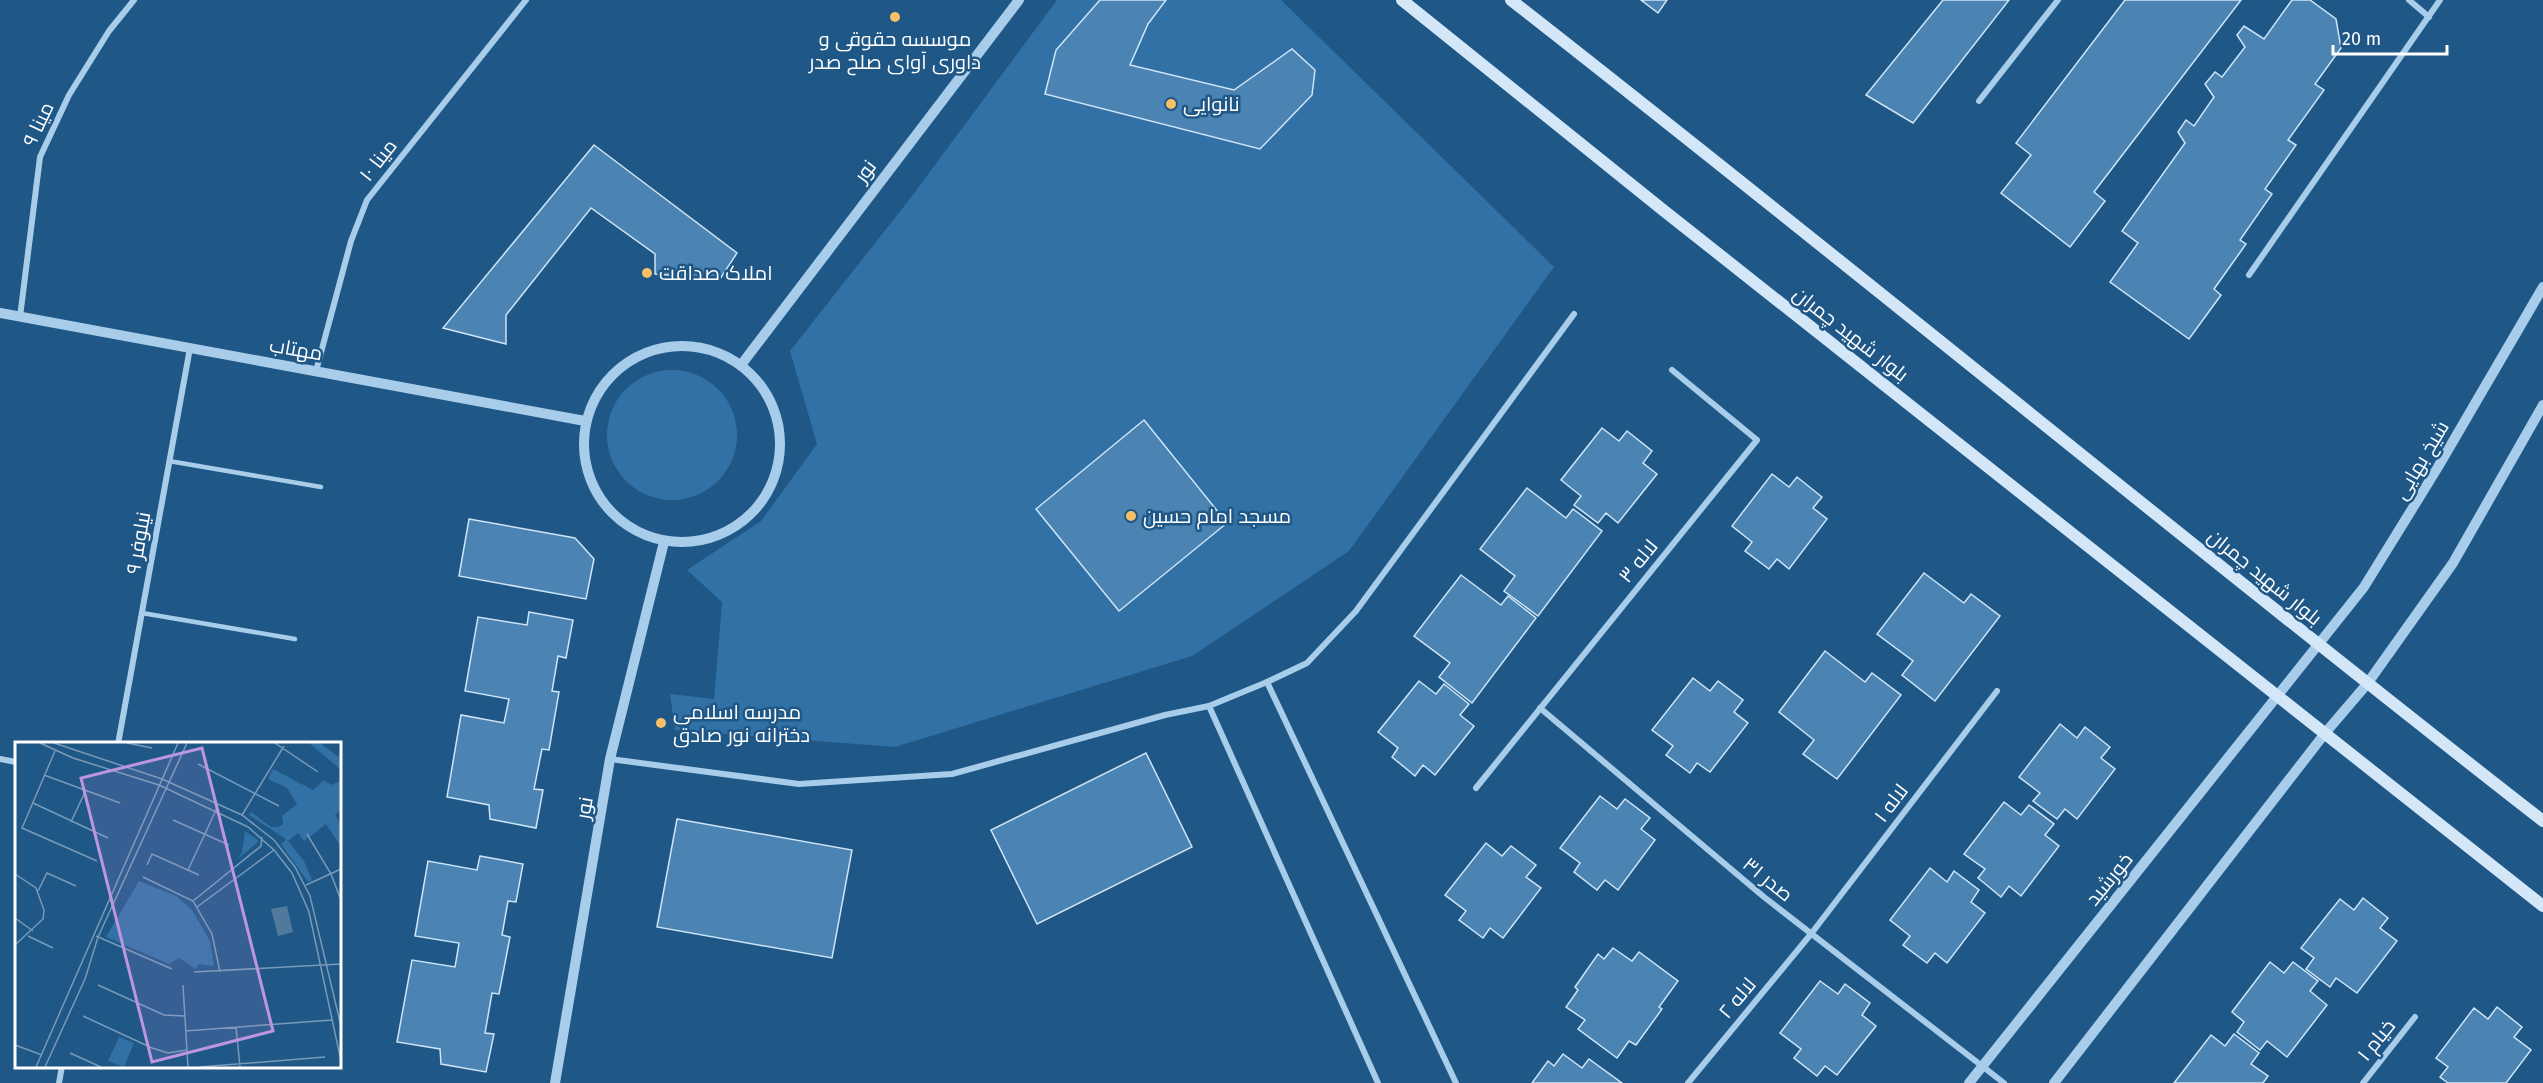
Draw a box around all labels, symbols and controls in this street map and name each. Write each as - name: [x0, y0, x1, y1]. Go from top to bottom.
- marker: موسسه حقوقی و داوری آوای صلح صدر: [888, 10, 902, 24]
- scale bar: [2333, 18, 2447, 56]
- place label: موسسه حقوقی و داوری آوای صلح صدر: [808, 27, 981, 76]
- text: 20 m: [2342, 28, 2381, 50]
- place label: نانوایی: [1183, 92, 1240, 117]
- marker: نانوایی: [1164, 97, 1178, 111]
- street label: مینا ۹: [17, 98, 59, 150]
- street label: مینا ۱۰: [354, 134, 402, 186]
- street label: نور: [848, 155, 881, 188]
- place label: املاک صداقت: [659, 261, 773, 285]
- marker: املاک صداقت: [640, 266, 654, 280]
- street label: بلوار شهید چمران: [1788, 281, 1914, 387]
- street label: مهتاب: [267, 333, 324, 366]
- street label: شیخ بهایی: [2388, 416, 2456, 505]
- place label: مسجد امام‌ حسین: [1143, 504, 1291, 530]
- marker: مسجد امام‌ حسین: [1124, 509, 1138, 523]
- street label: نیلوفر ۹: [121, 510, 155, 576]
- street label: بلوار شهید چمران: [2202, 524, 2327, 631]
- street label: لاله ۳: [1613, 534, 1663, 588]
- place label: مدرسه اسلامی دخترانه نور صادق: [673, 700, 810, 748]
- marker: مدرسه اسلامی دخترانه نور صادق: [654, 716, 668, 730]
- inset map: [15, 742, 340, 1068]
- street label: لاله ۱: [1869, 779, 1913, 827]
- street label: نور: [570, 795, 598, 822]
- street label: خورشید: [2080, 848, 2138, 910]
- street label: صدر ۳۱: [1738, 852, 1798, 906]
- street label: لاله ۲: [1713, 973, 1761, 1023]
- street label: خیام ۱: [2352, 1014, 2402, 1067]

